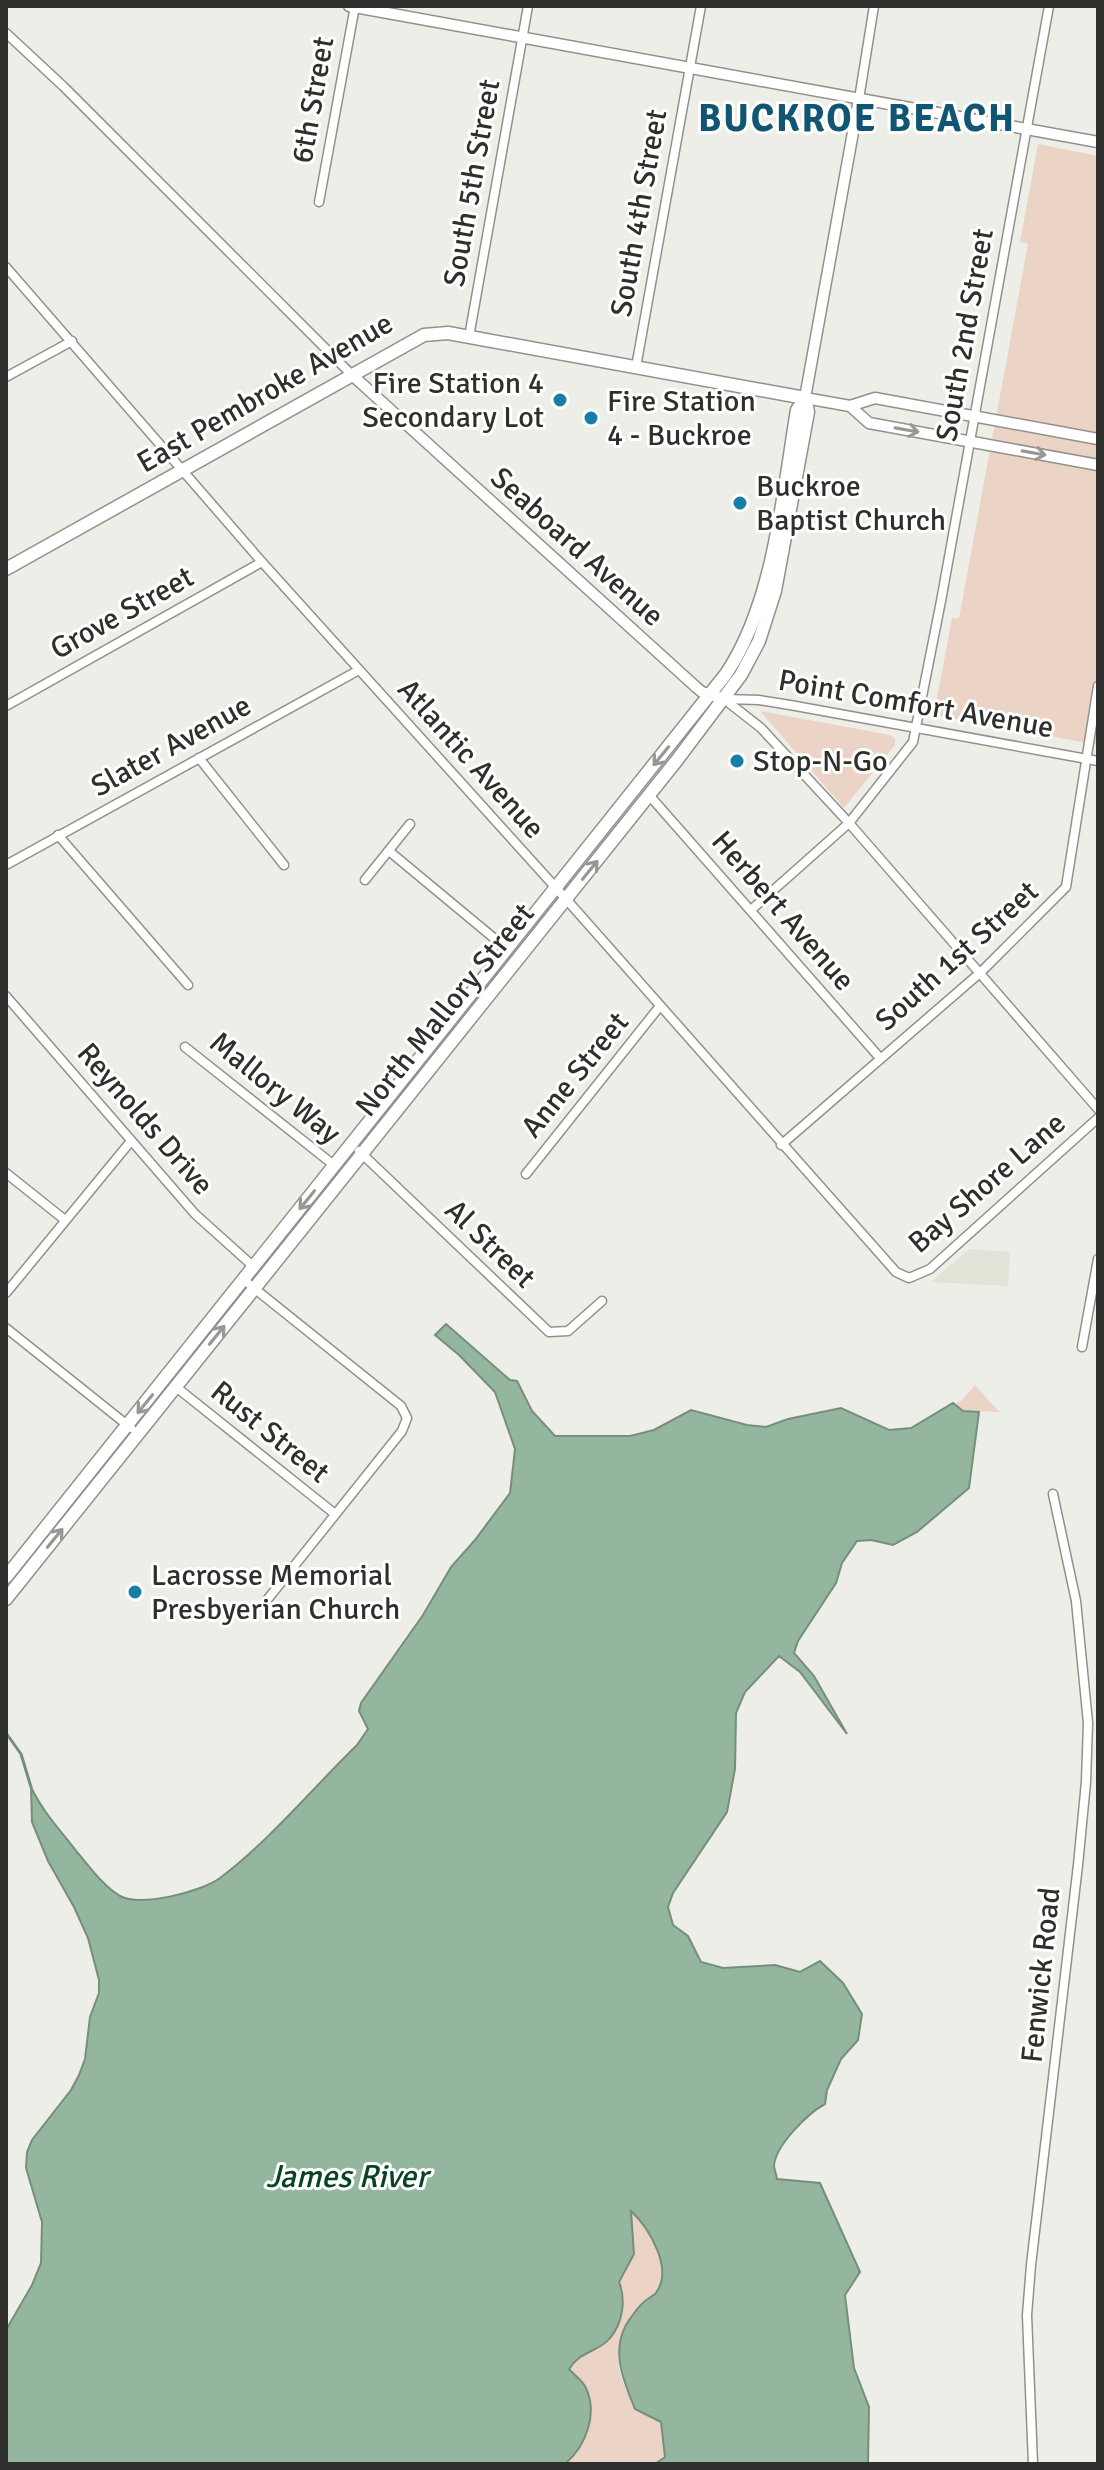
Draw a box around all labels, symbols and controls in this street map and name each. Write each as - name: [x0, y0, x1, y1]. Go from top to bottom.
- street label: 6th Street: [284, 34, 342, 166]
- street label: South 5th Street: [436, 76, 508, 290]
- district label: BUCKROE BEACH: [698, 95, 1016, 142]
- street label: South 4th Street: [603, 106, 675, 320]
- street label: South 2nd Street: [928, 226, 1002, 444]
- street label: East Pembroke Avenue: [131, 305, 399, 481]
- place label: Fire Station 4 Secondary Lot: [362, 365, 544, 436]
- place label: Fire Station 4 - Buckroe: [607, 383, 756, 454]
- marker: Fire Station 4 Secondary Lot: [551, 391, 569, 409]
- marker: Fire Station 4 - Buckroe: [582, 409, 600, 427]
- one-way arrow: [894, 423, 919, 438]
- one-way arrow: [1021, 446, 1046, 461]
- street label: Seaboard Avenue: [483, 459, 671, 635]
- place label: Buckroe Baptist Church: [756, 468, 946, 539]
- marker: Buckroe Baptist Church: [731, 494, 749, 512]
- street label: Grove Street: [44, 558, 200, 668]
- street label: Point Comfort Avenue: [776, 662, 1056, 746]
- street label: Atlantic Avenue: [390, 671, 552, 847]
- street label: Slater Avenue: [85, 687, 257, 805]
- place label: Stop-N-Go: [753, 743, 888, 780]
- one-way arrow: [652, 745, 670, 766]
- marker: Stop-N-Go: [728, 752, 746, 770]
- street label: Herbert Avenue: [704, 823, 862, 999]
- one-way arrow: [581, 860, 598, 881]
- street label: South 1st Street: [868, 873, 1046, 1039]
- street label: North Mallory Street: [348, 896, 542, 1124]
- street label: Anne Street: [513, 1005, 637, 1145]
- street label: Mallory Way: [202, 1024, 348, 1152]
- street label: Reynolds Drive: [69, 1035, 221, 1203]
- street label: Bay Shore Lane: [901, 1105, 1073, 1261]
- one-way arrow: [299, 1190, 317, 1211]
- street label: Al Street: [437, 1192, 543, 1296]
- one-way arrow: [208, 1325, 226, 1346]
- street label: Rust Street: [203, 1373, 337, 1491]
- one-way arrow: [136, 1393, 154, 1413]
- one-way arrow: [46, 1528, 64, 1549]
- place label: Lacrosse Memorial Presbyerian Church: [151, 1557, 400, 1628]
- marker: Lacrosse Memorial Presbyerian Church: [126, 1583, 144, 1601]
- street label: Fenwick Road: [1013, 1886, 1069, 2064]
- water label: James River: [266, 2157, 432, 2196]

